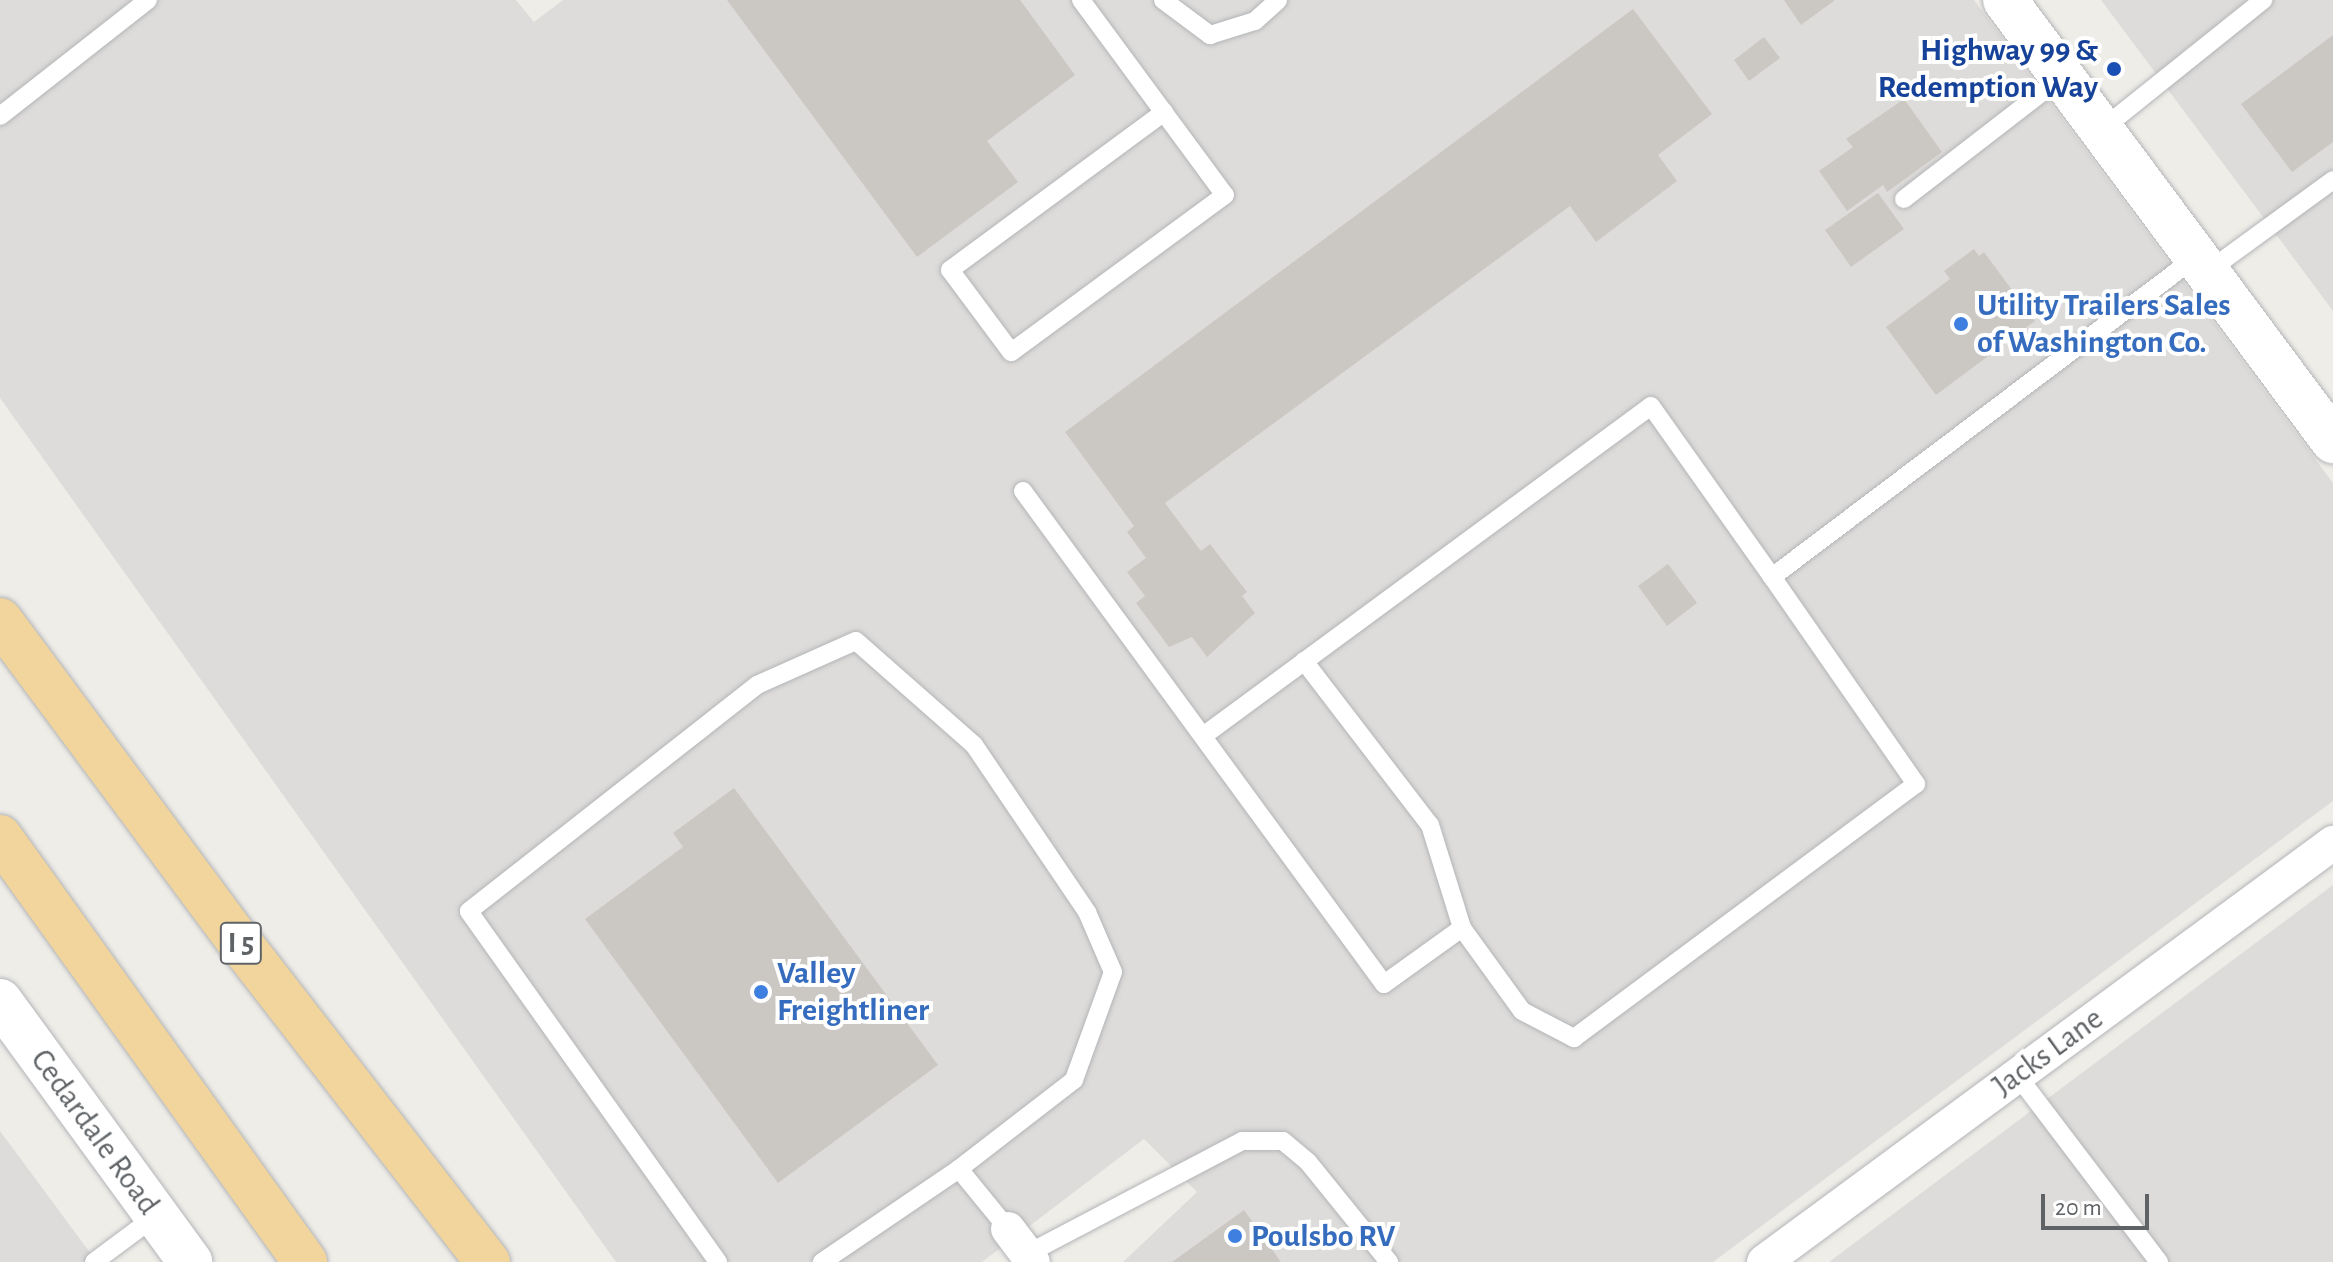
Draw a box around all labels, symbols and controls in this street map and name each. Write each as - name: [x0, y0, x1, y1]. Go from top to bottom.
- place label: Highway 99 & Redemption Way: [1878, 32, 2098, 107]
- marker: Highway 99 & Redemption Way: [2105, 60, 2123, 78]
- place label: Utility Trailers Sales of Washington Co.: [1977, 287, 2231, 362]
- marker: Utility Trailers Sales of Washington Co.: [1952, 315, 1970, 333]
- road number: I 5: [219, 917, 263, 969]
- place label: Valley Freightliner: [777, 955, 929, 1030]
- marker: Valley Freightliner: [752, 983, 770, 1001]
- street label: Jacks Lane: [1985, 999, 2111, 1105]
- street label: Cedardale Road: [22, 1042, 168, 1222]
- scale bar: [2045, 1178, 2153, 1228]
- text: 20 m: [2055, 1196, 2102, 1220]
- place label: Poulsbo RV: [1251, 1217, 1395, 1255]
- marker: Poulsbo RV: [1226, 1227, 1244, 1245]

